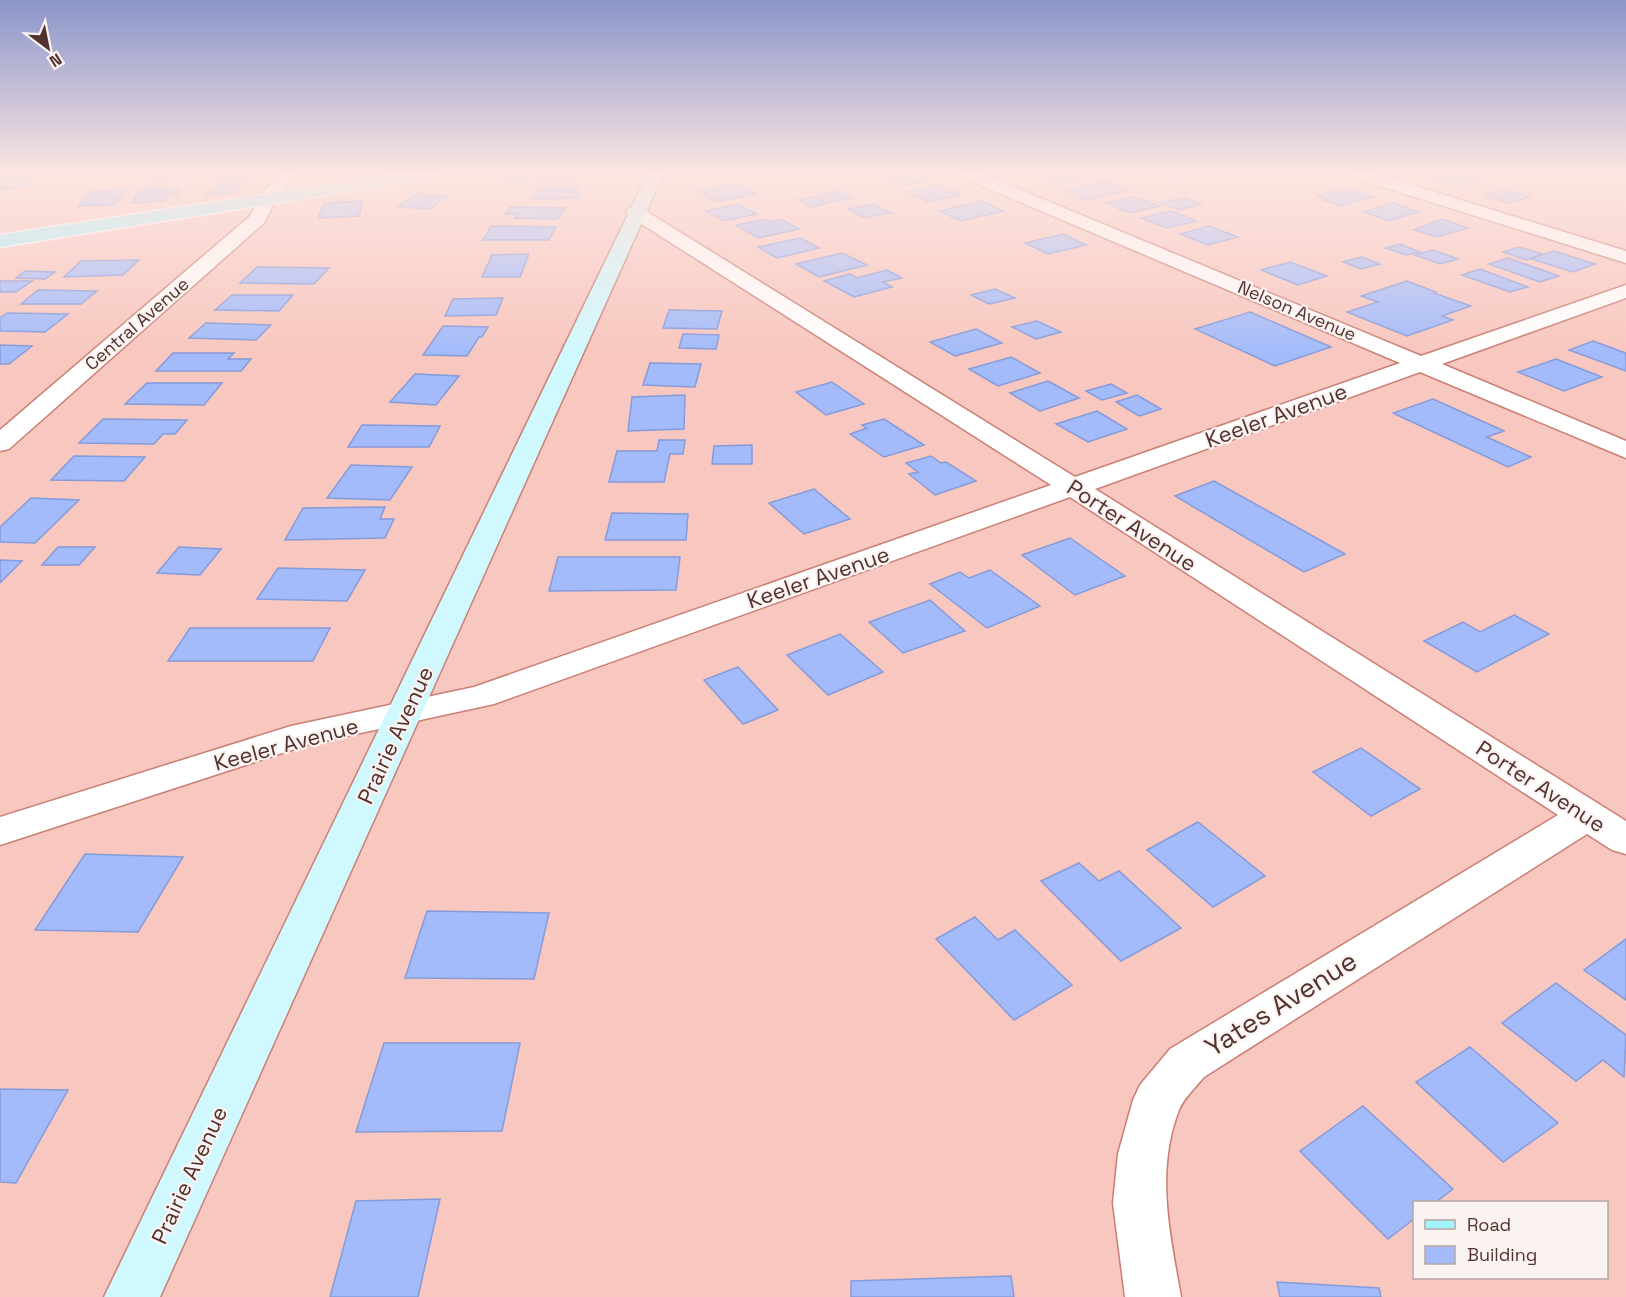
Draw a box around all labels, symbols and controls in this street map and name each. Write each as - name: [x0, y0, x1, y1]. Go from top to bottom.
- north arrow: [18, 18, 78, 78]
- text: N: [46, 49, 66, 72]
- street label: Central Avenue: [80, 272, 193, 375]
- street label: Nelson Avenue: [1234, 275, 1360, 346]
- street label: Keeler Avenue: [1201, 376, 1351, 454]
- street label: Porter Avenue: [1062, 473, 1202, 577]
- street label: Keeler Avenue: [743, 540, 893, 614]
- street label: Prairie Avenue: [351, 662, 439, 808]
- street label: Keeler Avenue: [211, 711, 361, 777]
- street label: Porter Avenue: [1471, 734, 1611, 838]
- street label: Yates Avenue: [1198, 943, 1363, 1064]
- street label: Prairie Avenue: [145, 1102, 233, 1248]
- legend: [1413, 1201, 1608, 1279]
- text: Road: [1467, 1213, 1511, 1236]
- text: Building: [1467, 1243, 1537, 1266]

